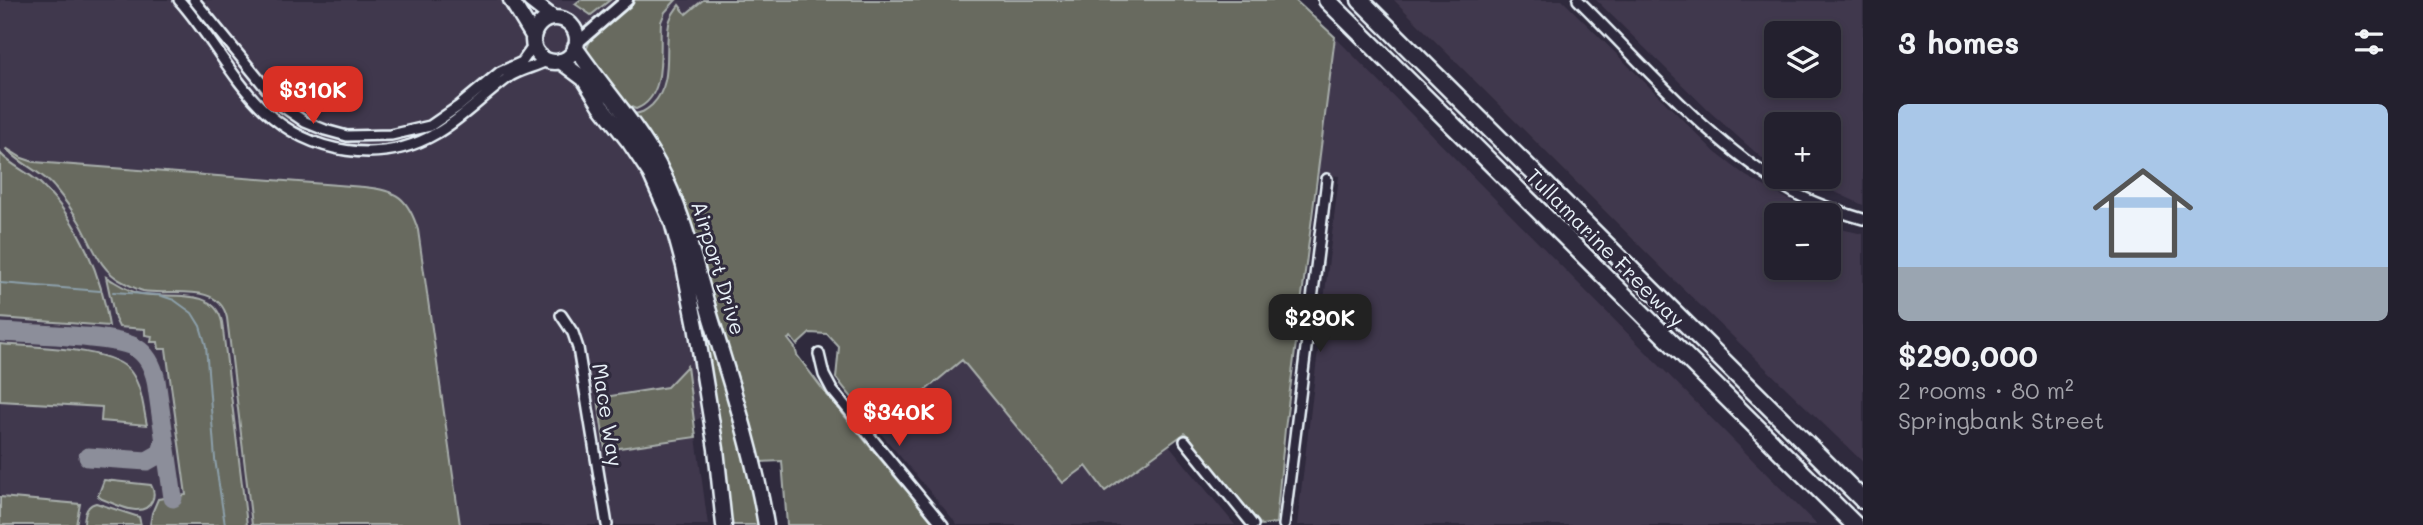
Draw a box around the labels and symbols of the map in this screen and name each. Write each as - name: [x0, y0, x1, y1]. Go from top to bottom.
- pin: $310K: [264, 66, 362, 126]
- street label: Tullamarine Freeway: [1521, 162, 1691, 332]
- street label: Airport Drive: [686, 197, 753, 338]
- pin: $290K: [1271, 294, 1369, 354]
- street label: Mace Way: [587, 361, 630, 468]
- pin: $340K: [850, 388, 948, 448]

